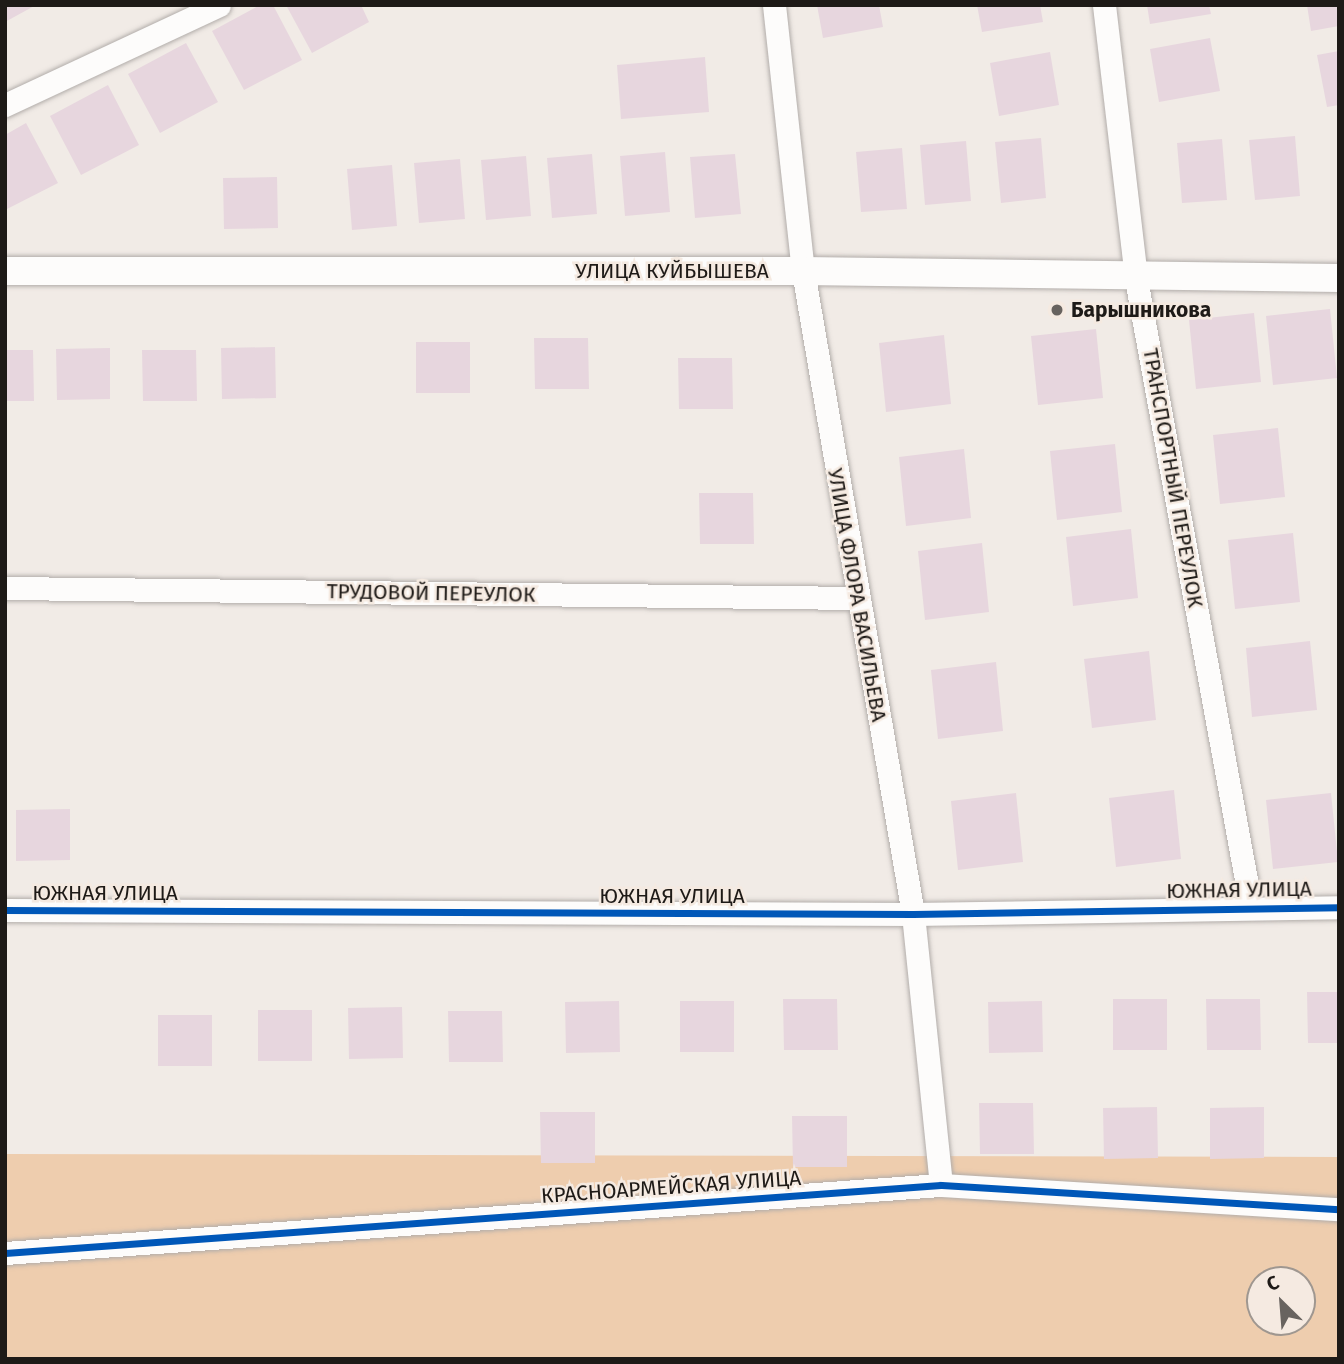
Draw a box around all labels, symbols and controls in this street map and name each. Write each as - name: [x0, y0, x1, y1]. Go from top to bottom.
- street label: УЛИЦА КУЙБЫШЕВА: [575, 258, 769, 284]
- place label: Барышникова: [1071, 297, 1211, 323]
- marker: Барышникова: [1049, 302, 1065, 318]
- street label: ТРАНСПОРТНЫЙ ПЕРЕУЛОК: [1138, 346, 1208, 610]
- street label: УЛИЦА ФЛОРА ВАСИЛЬЕВА: [822, 466, 892, 724]
- street label: ТРУДОВОЙ ПЕРЕУЛОК: [327, 579, 535, 607]
- street label: ЮЖНАЯ УЛИЦА: [1166, 876, 1312, 904]
- street label: ЮЖНАЯ УЛИЦА: [32, 880, 178, 906]
- street label: ЮЖНАЯ УЛИЦА: [599, 883, 745, 909]
- street label: КРАСНОАРМЕЙСКАЯ УЛИЦА: [540, 1165, 802, 1209]
- north arrow: [1246, 1266, 1316, 1336]
- text: С: [1263, 1271, 1283, 1296]

